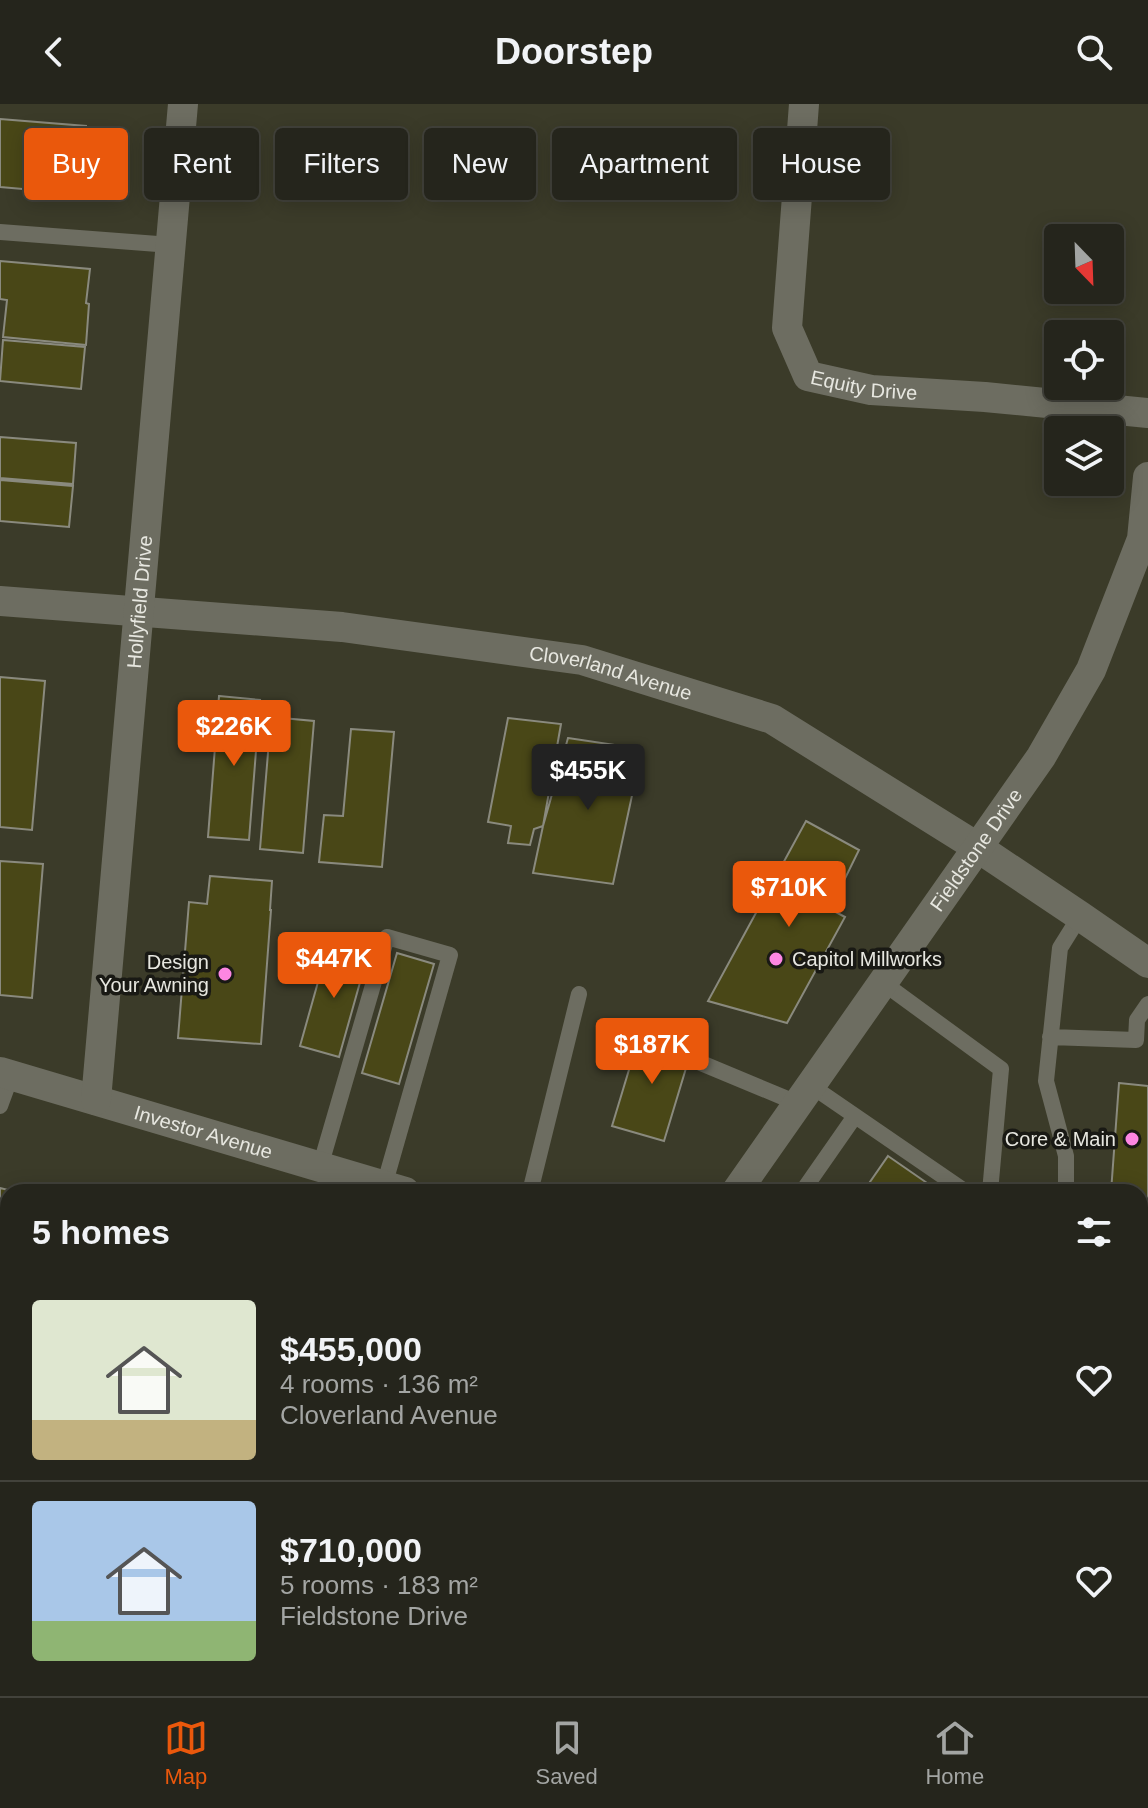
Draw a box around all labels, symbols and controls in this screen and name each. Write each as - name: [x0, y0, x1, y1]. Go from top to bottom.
- icon: back: [32, 30, 76, 74]
- icon: search: [1072, 30, 1116, 74]
- text: Doorstep: [495, 31, 653, 72]
- chip: Buy: [24, 128, 128, 200]
- chip: Rent: [144, 128, 259, 200]
- chip: Filters: [275, 128, 408, 200]
- chip: New: [424, 128, 536, 200]
- chip: Apartment: [552, 128, 737, 200]
- chip: House: [753, 128, 890, 200]
- north arrow: [1044, 224, 1124, 304]
- map controls: [1044, 224, 1124, 496]
- button: locate: [1044, 320, 1124, 400]
- street label: Equity Drive: [809, 366, 918, 404]
- button: layers: [1044, 416, 1124, 496]
- street label: Hollyfield Drive: [123, 534, 156, 669]
- street label: Cloverland Avenue: [528, 642, 695, 704]
- pin: $226K: [178, 700, 290, 768]
- text: $226K: [196, 711, 272, 741]
- pin: $455K: [532, 744, 644, 812]
- text: $455K: [550, 755, 626, 785]
- street label: Fieldstone Drive: [925, 784, 1026, 915]
- pin: $710K: [733, 861, 845, 929]
- text: $710K: [751, 872, 827, 902]
- pin: $447K: [278, 932, 390, 1000]
- text: $447K: [296, 943, 372, 973]
- place label: Capitol Millworks: [792, 948, 942, 970]
- marker: Capitol Millworks: [767, 950, 785, 968]
- place label: Design Your Awning: [99, 951, 209, 996]
- marker: Design Your Awning: [216, 965, 234, 983]
- pin: $187K: [596, 1018, 708, 1086]
- text: $187K: [614, 1029, 690, 1059]
- street label: Investor Avenue: [132, 1101, 275, 1163]
- place label: Core & Main: [1005, 1128, 1116, 1150]
- marker: Core & Main: [1123, 1130, 1141, 1148]
- icon: filters: [1072, 1210, 1116, 1254]
- text: 5 homes: [32, 1213, 170, 1251]
- text: $455,000: [280, 1330, 422, 1368]
- icon: home: [96, 1332, 192, 1428]
- icon: heart: [1072, 1358, 1116, 1402]
- text: 4 rooms · 136 m²: [280, 1369, 478, 1399]
- text: Cloverland Avenue: [280, 1400, 498, 1430]
- text: $710,000: [280, 1531, 422, 1569]
- icon: home: [96, 1533, 192, 1629]
- icon: heart: [1072, 1559, 1116, 1603]
- text: 5 rooms · 183 m²: [280, 1570, 478, 1600]
- text: Fieldstone Drive: [280, 1601, 468, 1631]
- tab: Map: [164, 1716, 208, 1790]
- tab: Saved: [535, 1716, 598, 1790]
- tab: Home: [925, 1716, 984, 1790]

